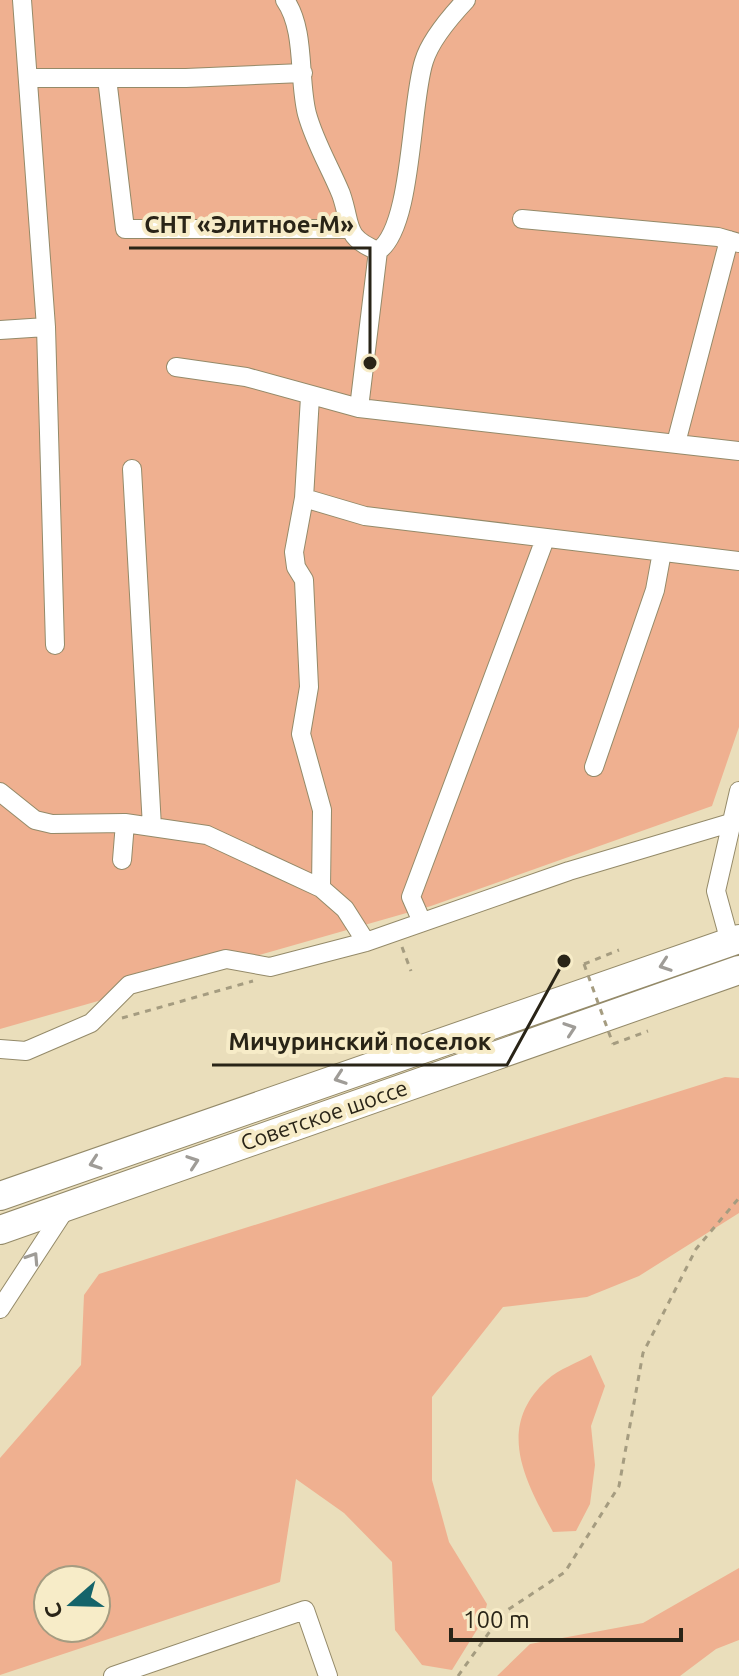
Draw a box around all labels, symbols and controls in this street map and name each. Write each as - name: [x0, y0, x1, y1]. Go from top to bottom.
- callout: СНТ «Элитное-М»: [129, 200, 370, 248]
- text: СНТ «Элитное-М»: [144, 211, 354, 238]
- one-way arrow: [659, 955, 673, 971]
- callout: Мичуринский поселок: [212, 1017, 507, 1065]
- one-way arrow: [562, 1022, 576, 1039]
- text: Мичуринский поселок: [229, 1028, 492, 1055]
- one-way arrow: [334, 1068, 348, 1084]
- street label: Советское шоссе: [237, 1074, 411, 1155]
- one-way arrow: [89, 1154, 103, 1170]
- one-way arrow: [185, 1155, 199, 1172]
- one-way arrow: [24, 1252, 39, 1267]
- north arrow: [32, 1564, 112, 1644]
- scale bar: [451, 1592, 681, 1642]
- text: С: [39, 1600, 67, 1622]
- text: 100 m: [463, 1606, 530, 1633]

